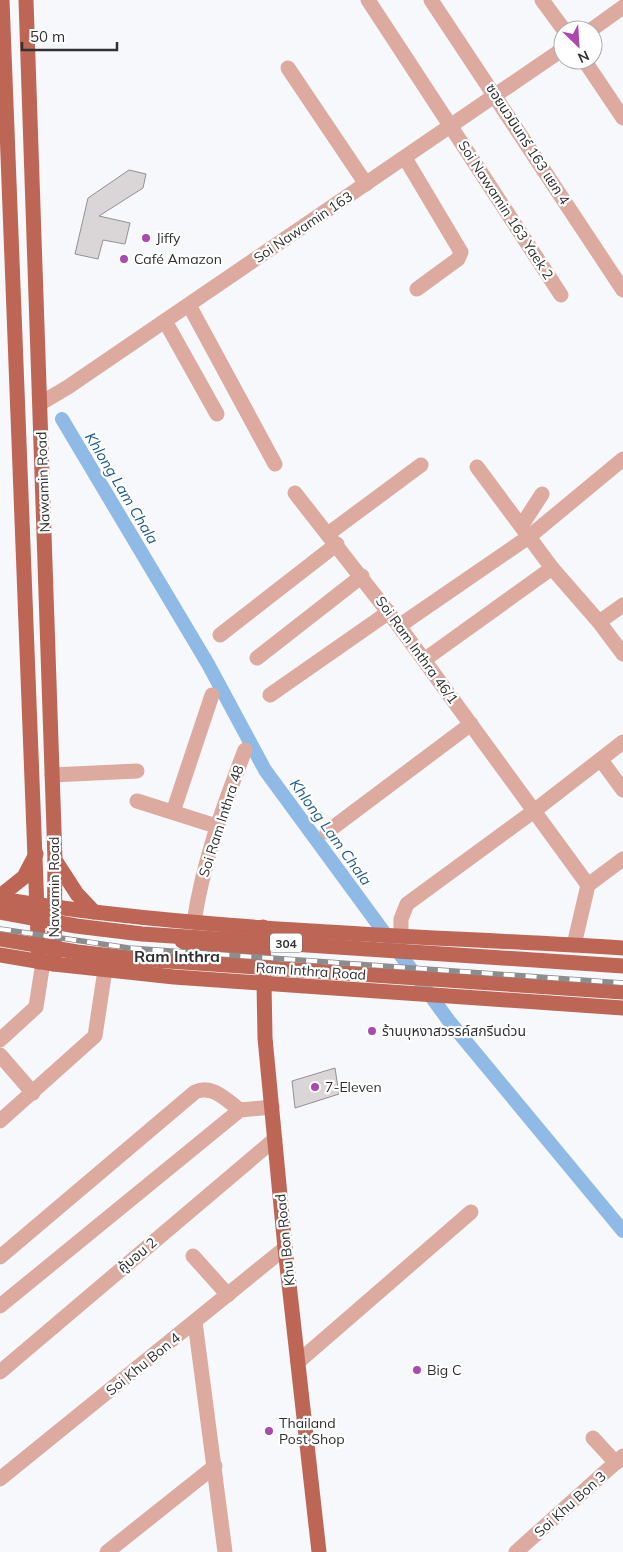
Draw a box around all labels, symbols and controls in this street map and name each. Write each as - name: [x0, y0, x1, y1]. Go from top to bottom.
- scale bar: [22, 20, 118, 52]
- north arrow: [553, 20, 603, 70]
- text: 50 m: [30, 27, 65, 46]
- text: N: [575, 46, 592, 67]
- street label: ซอยนวมินทร์ 163 แยก 4: [482, 80, 574, 209]
- street label: Soi Nawamin 163 Yaek 2: [454, 137, 558, 283]
- street label: Soi Nawamin 163: [250, 187, 356, 267]
- place label: Jiffy: [156, 229, 181, 247]
- marker: Jiffy: [140, 232, 152, 244]
- place label: Café Amazon: [134, 250, 222, 268]
- marker: Café Amazon: [118, 253, 130, 265]
- water label: Khlong Lam Chala: [81, 429, 163, 547]
- street label: Nawamin Road: [32, 431, 54, 533]
- street label: Soi Ram Inthra 46/1: [372, 593, 462, 707]
- street label: Soi Ram Inthra 48: [194, 763, 248, 879]
- water label: Khlong Lam Chala: [286, 775, 376, 889]
- street label: Nawamin Road: [45, 836, 63, 938]
- road number: 304: [270, 934, 302, 952]
- district label: Ram Inthra: [134, 946, 220, 966]
- street label: Ram Inthra Road: [255, 958, 367, 984]
- place label: ร้านบุหงาสวรรค์สกรีนด่วน: [382, 1022, 526, 1040]
- marker: ร้านบุหงาสวรรค์สกรีนด่วน: [366, 1025, 378, 1037]
- place label: 7-Eleven: [325, 1078, 382, 1096]
- marker: 7-Eleven: [309, 1081, 321, 1093]
- street label: Khu Bon Road: [271, 1193, 299, 1287]
- street label: คู้บอน 2: [114, 1233, 160, 1277]
- street label: Soi Khu Bon 4: [102, 1328, 184, 1399]
- place label: Big C: [427, 1361, 462, 1379]
- marker: Big C: [411, 1364, 423, 1376]
- place label: Thailand Post Shop: [279, 1414, 345, 1448]
- marker: Thailand Post Shop: [263, 1425, 275, 1437]
- street label: Soi Khu Bon 3: [530, 1467, 610, 1541]

